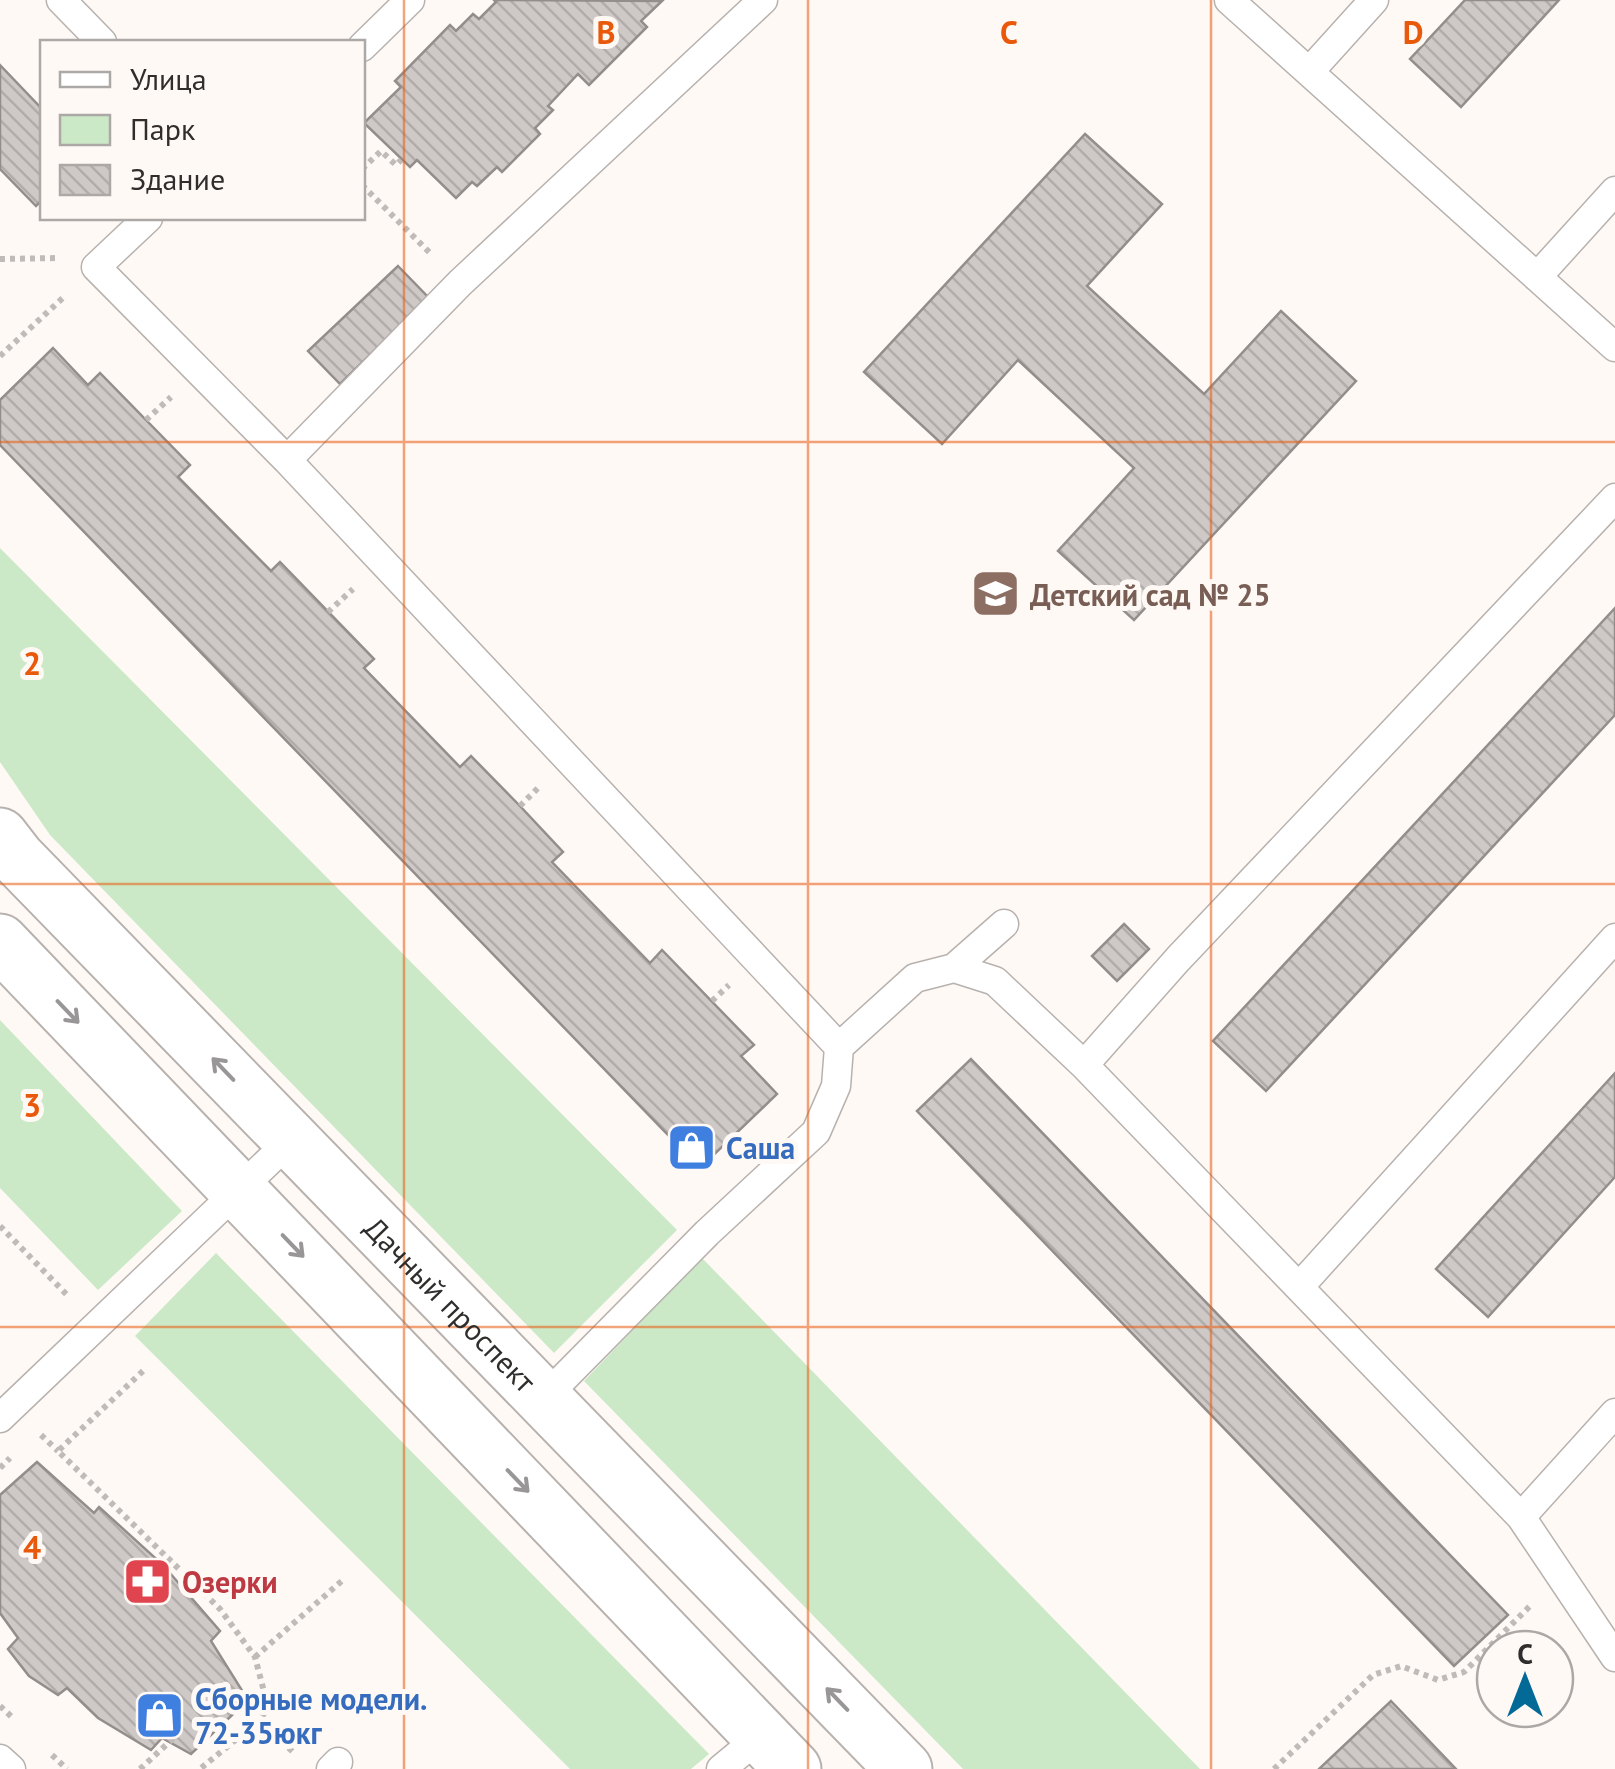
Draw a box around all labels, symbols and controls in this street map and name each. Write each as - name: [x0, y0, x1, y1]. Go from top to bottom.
- text: B: [597, 11, 615, 53]
- text: C: [1000, 11, 1018, 53]
- text: D: [1403, 11, 1423, 53]
- legend: [40, 40, 365, 220]
- text: Улица: [130, 59, 207, 98]
- text: Парк: [130, 109, 196, 148]
- text: Здание: [130, 159, 225, 198]
- school or university icon: Детский сад № 25: [969, 568, 1021, 620]
- place label: Детский сад № 25: [1030, 575, 1271, 614]
- text: 2: [23, 642, 41, 684]
- one-way arrow: [56, 1000, 80, 1024]
- one-way arrow: [212, 1058, 236, 1082]
- text: 3: [23, 1084, 41, 1126]
- shop icon: Саша: [665, 1121, 717, 1173]
- place label: Саша: [726, 1128, 795, 1167]
- street label: Дачный проспект: [357, 1208, 545, 1400]
- one-way arrow: [281, 1234, 305, 1258]
- one-way arrow: [506, 1469, 530, 1493]
- text: 4: [23, 1526, 41, 1568]
- pharmacy icon: Озерки: [121, 1555, 173, 1607]
- place label: Озерки: [182, 1562, 278, 1601]
- north arrow: [1475, 1629, 1575, 1729]
- text: С: [1517, 1635, 1533, 1672]
- place label: Сборные модели. 72-35юкг: [195, 1679, 427, 1752]
- one-way arrow: [825, 1687, 849, 1711]
- shop icon: Сборные модели. 72-35юкг: [134, 1689, 186, 1741]

